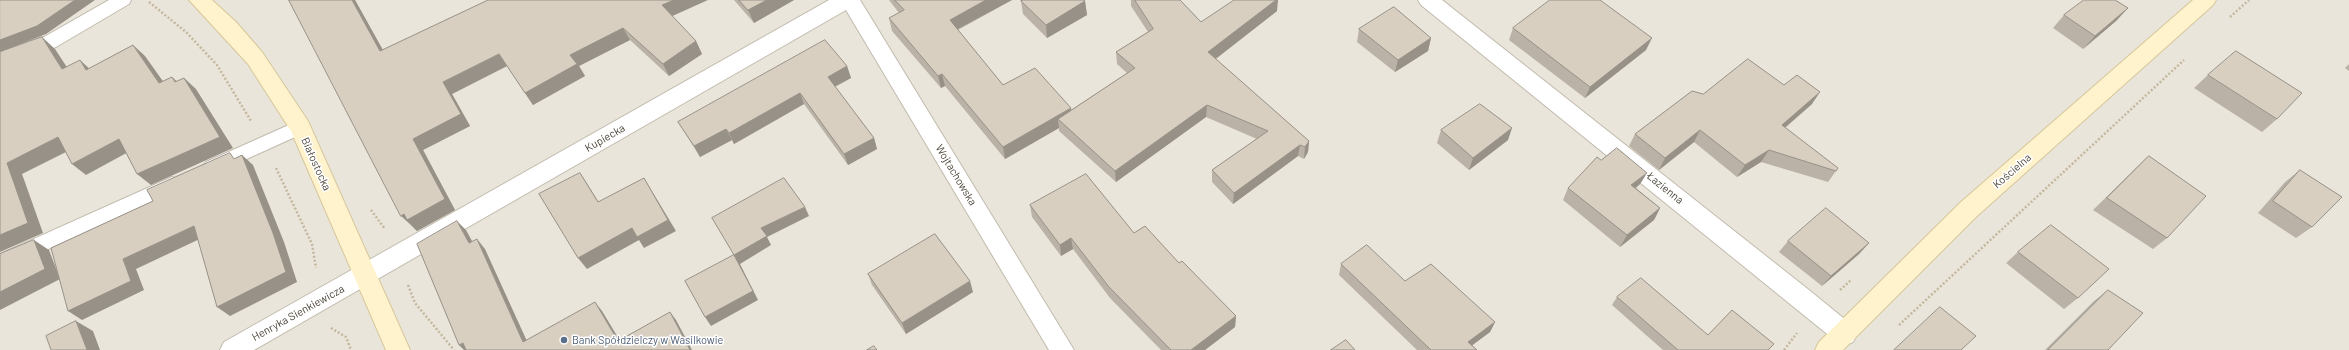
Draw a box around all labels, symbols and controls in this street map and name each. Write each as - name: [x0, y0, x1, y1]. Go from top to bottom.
- street label: Kupiecka: [583, 121, 627, 155]
- street label: Białostocka: [298, 135, 334, 193]
- street label: Wojtachowska: [933, 142, 979, 208]
- street label: Kościelna: [1990, 151, 2034, 191]
- street label: Łazienna: [1644, 169, 1686, 207]
- street label: Henryka Sienkiewicza: [249, 282, 347, 344]
- place label: Bank Spółdzielczy w Wasilkowie: [572, 333, 723, 347]
- marker: Bank Spółdzielczy w Wasilkowie: [559, 335, 569, 345]

